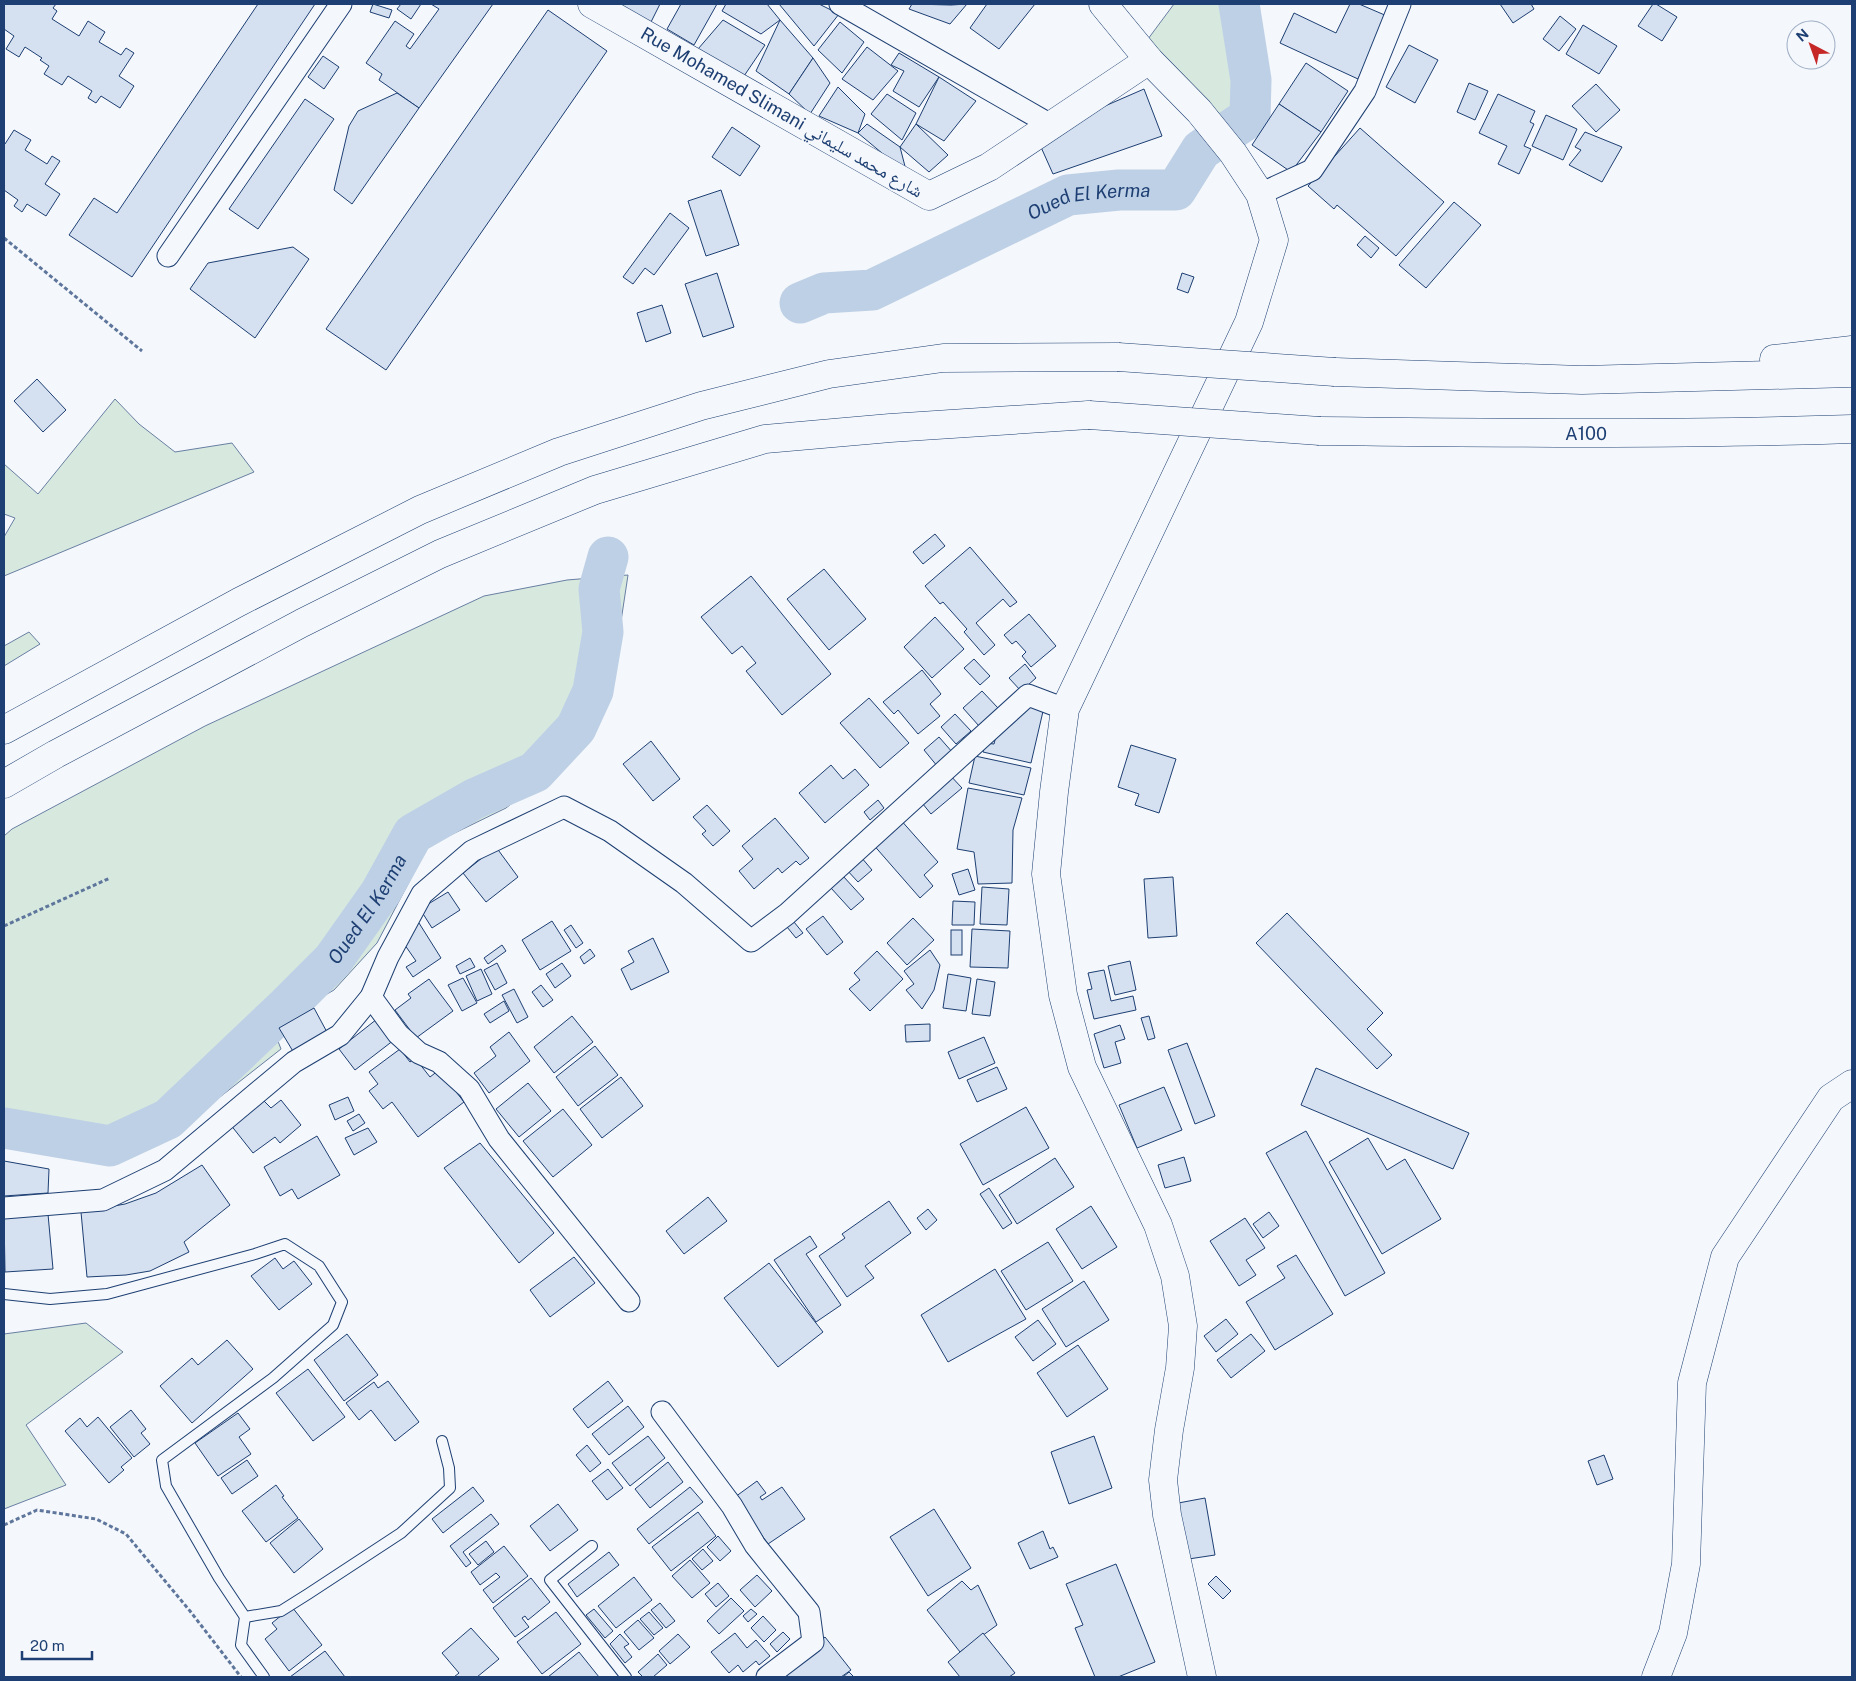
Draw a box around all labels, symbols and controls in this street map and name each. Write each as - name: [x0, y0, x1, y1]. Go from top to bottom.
- north arrow: [1786, 20, 1836, 70]
- street label: Rue Mohamed Slimani شارع محمد سليماني: [635, 22, 927, 206]
- text: N: [1793, 26, 1812, 45]
- water label: Oued El Kerma: [1023, 179, 1150, 224]
- street label: A100: [1565, 422, 1607, 444]
- water label: Oued El Kerma: [323, 850, 411, 968]
- scale bar: [22, 1628, 92, 1660]
- text: 20 m: [30, 1637, 65, 1654]

